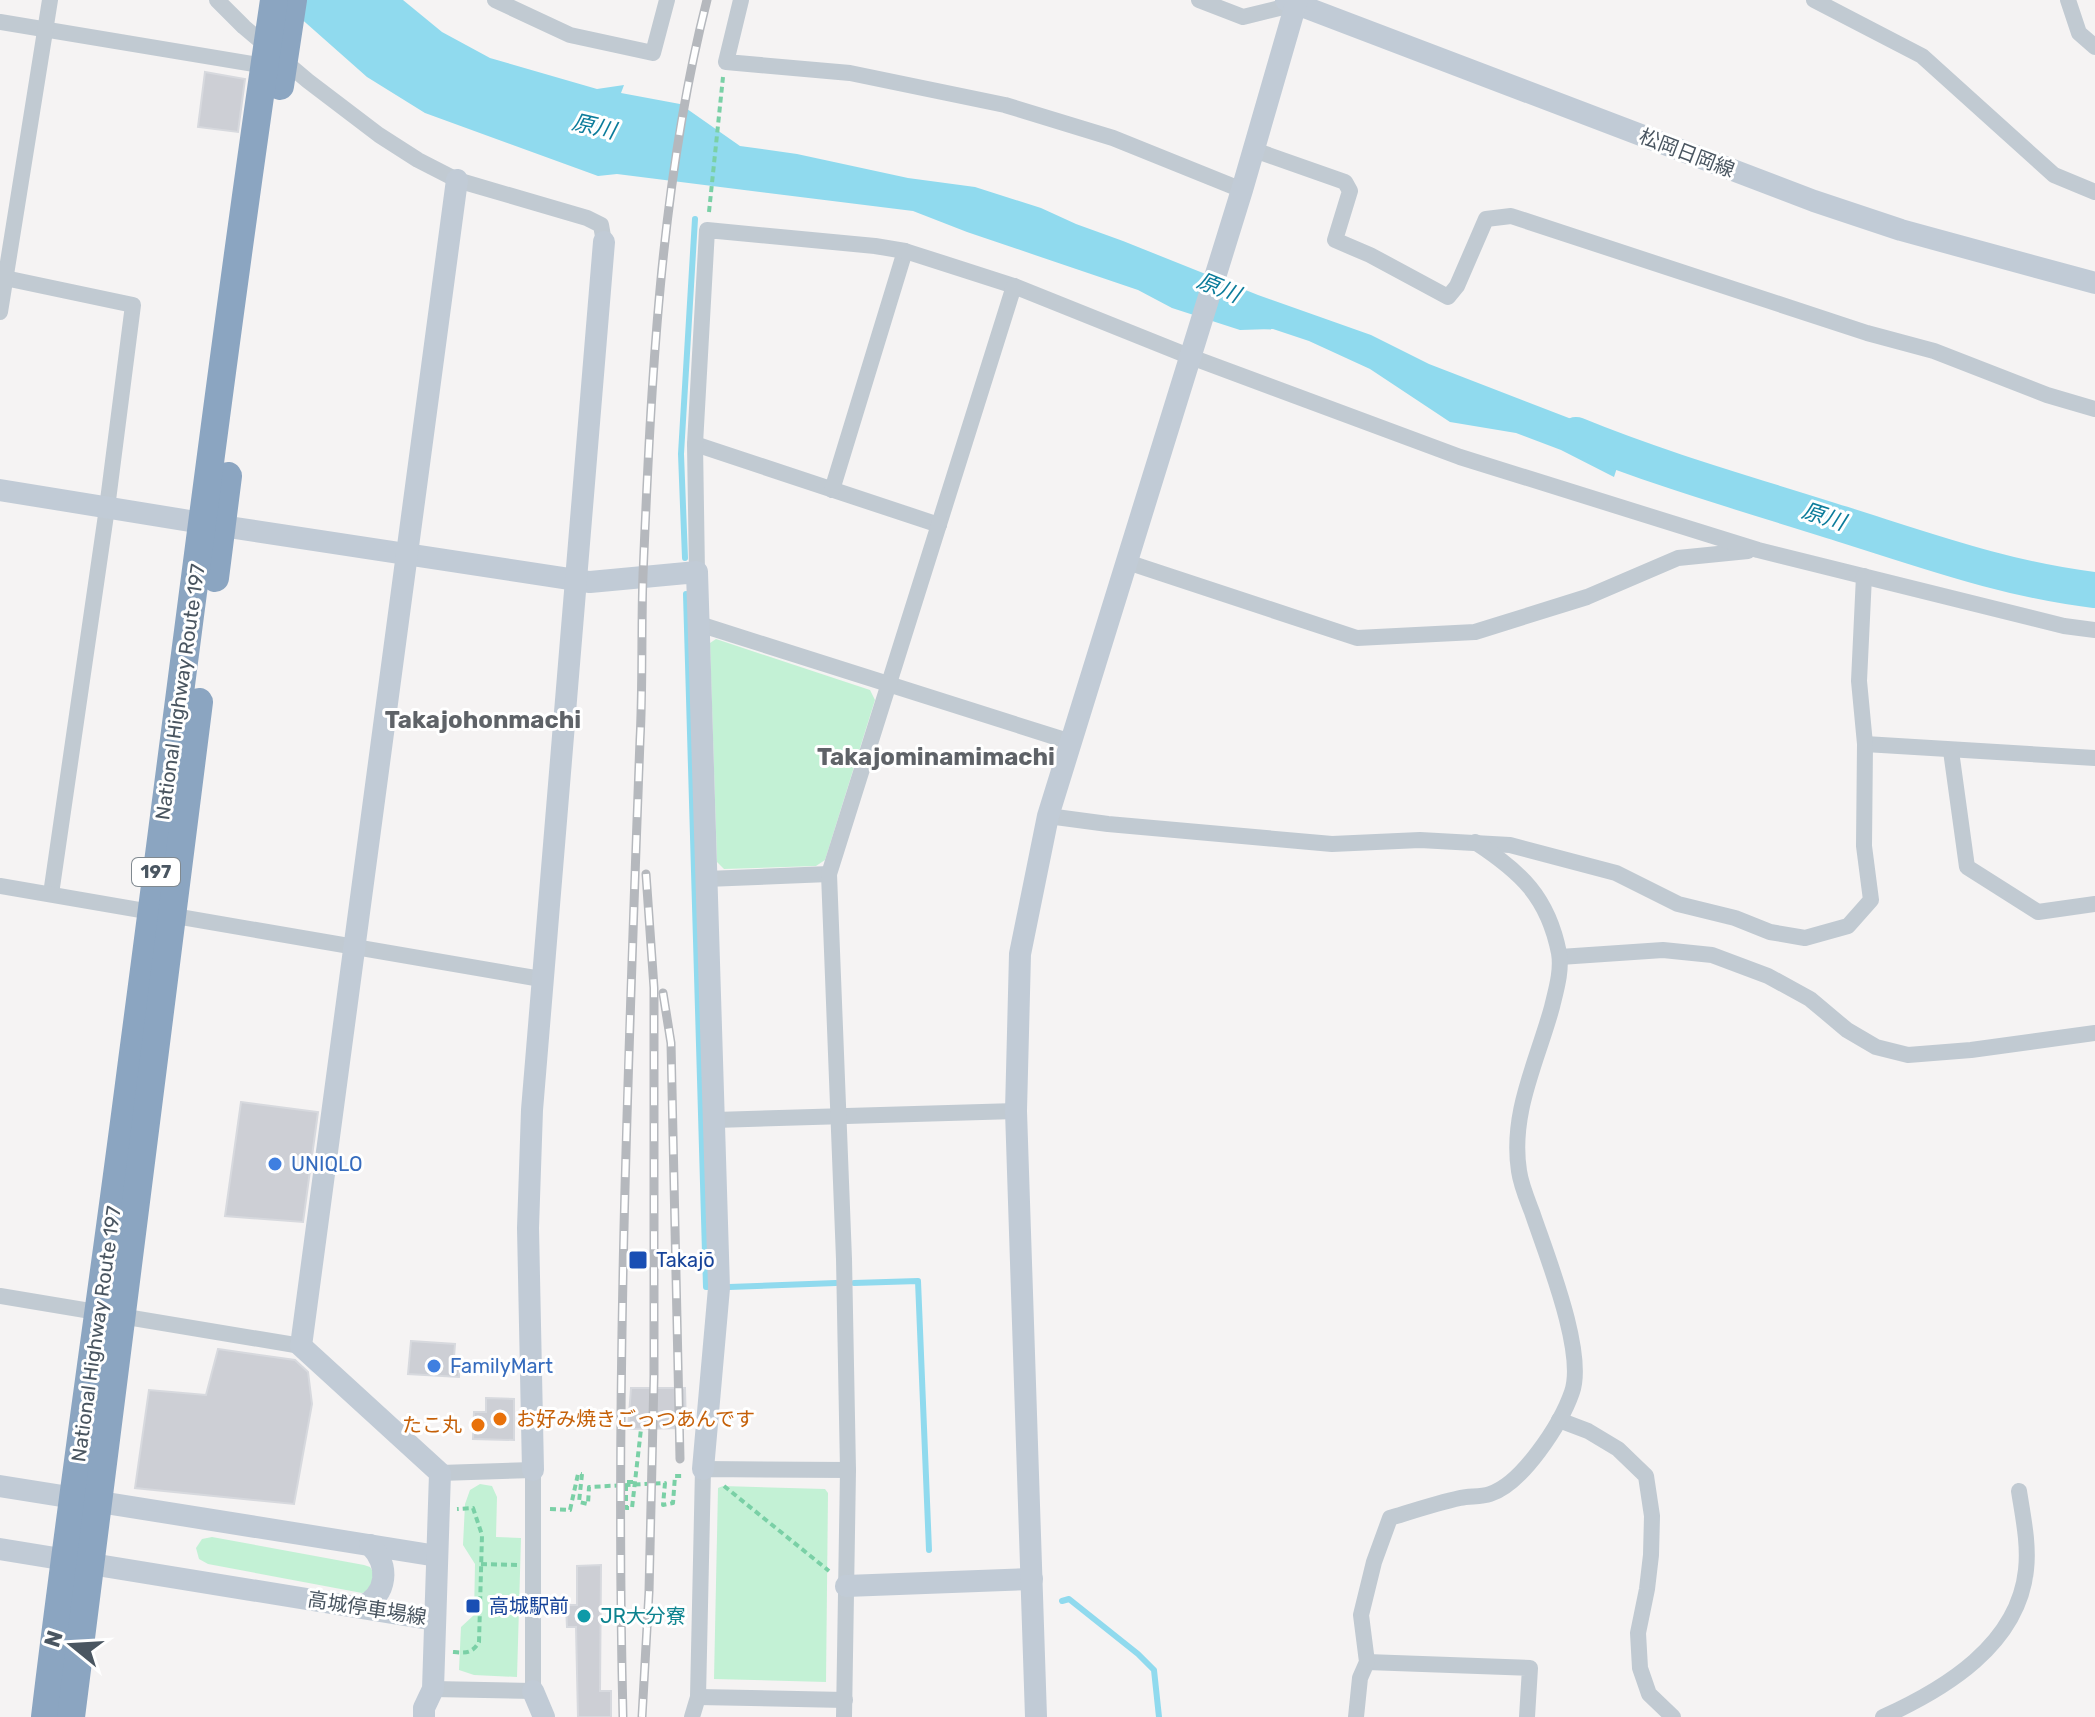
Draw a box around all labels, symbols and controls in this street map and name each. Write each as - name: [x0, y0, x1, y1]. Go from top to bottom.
- water label: 原川: [569, 108, 620, 145]
- street label: 松岡日岡線: [1636, 124, 1738, 182]
- water label: 原川: [1193, 267, 1246, 309]
- water label: 原川: [1799, 497, 1851, 537]
- street label: National Highway Route 197: [150, 563, 210, 821]
- district label: Takajohonmachi: [385, 706, 581, 734]
- district label: Takajominamimachi: [817, 743, 1055, 771]
- road number: 197: [132, 858, 180, 886]
- place label: UNIQLO: [291, 1152, 363, 1176]
- marker: UNIQLO: [266, 1155, 284, 1173]
- street label: National Highway Route 197: [66, 1205, 126, 1463]
- place label: Takajō: [656, 1248, 715, 1272]
- marker: Takajō: [627, 1249, 649, 1271]
- place label: FamilyMart: [450, 1354, 553, 1378]
- marker: FamilyMart: [425, 1357, 443, 1375]
- place label: お好み焼きごっつあんです: [516, 1407, 755, 1431]
- marker: お好み焼きごっつあんです: [491, 1410, 509, 1428]
- place label: たこ丸: [402, 1413, 462, 1437]
- marker: たこ丸: [469, 1416, 487, 1434]
- street label: 高城停車場線: [306, 1587, 428, 1629]
- place label: 高城駅前: [489, 1594, 569, 1618]
- marker: 高城駅前: [464, 1597, 482, 1615]
- place label: JR大分寮: [600, 1604, 686, 1628]
- north arrow: [32, 1605, 112, 1685]
- marker: JR大分寮: [575, 1607, 593, 1625]
- text: N: [38, 1627, 69, 1651]

